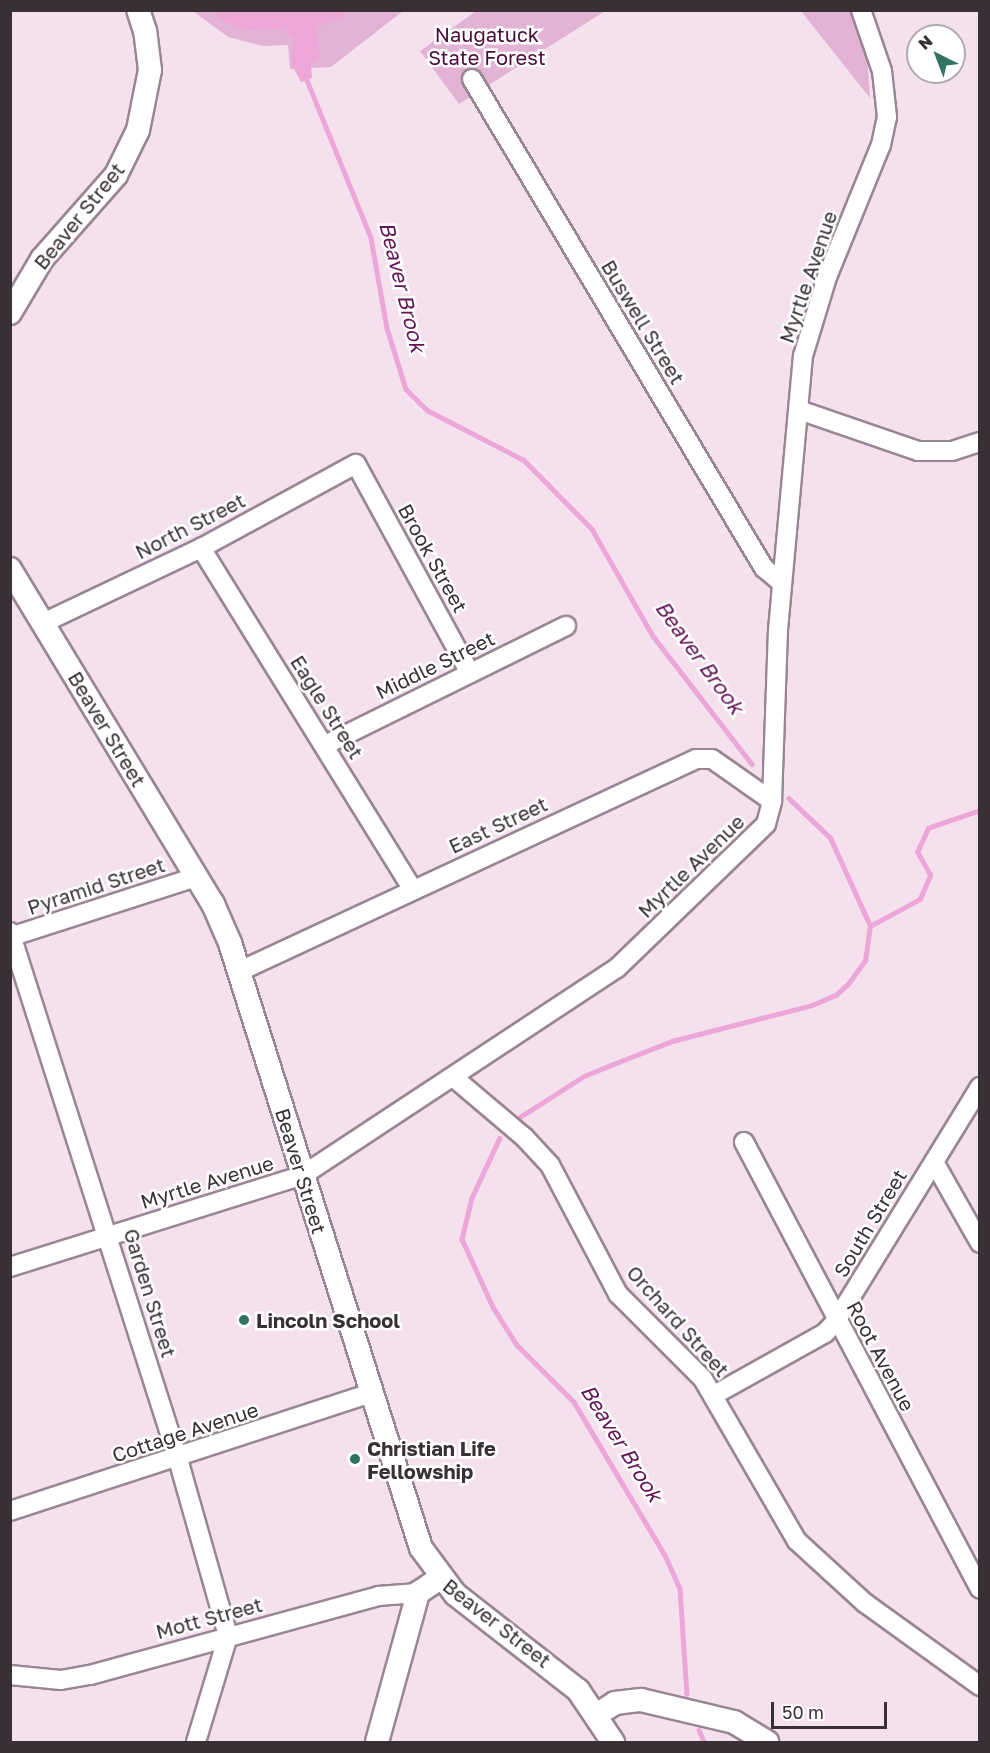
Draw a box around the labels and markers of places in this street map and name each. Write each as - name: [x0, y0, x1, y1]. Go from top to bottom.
- place label: Lincoln School: [256, 1308, 400, 1332]
- marker: Lincoln School: [237, 1313, 251, 1327]
- place label: Christian Life Fellowship: [367, 1436, 496, 1483]
- marker: Christian Life Fellowship: [348, 1452, 362, 1466]

